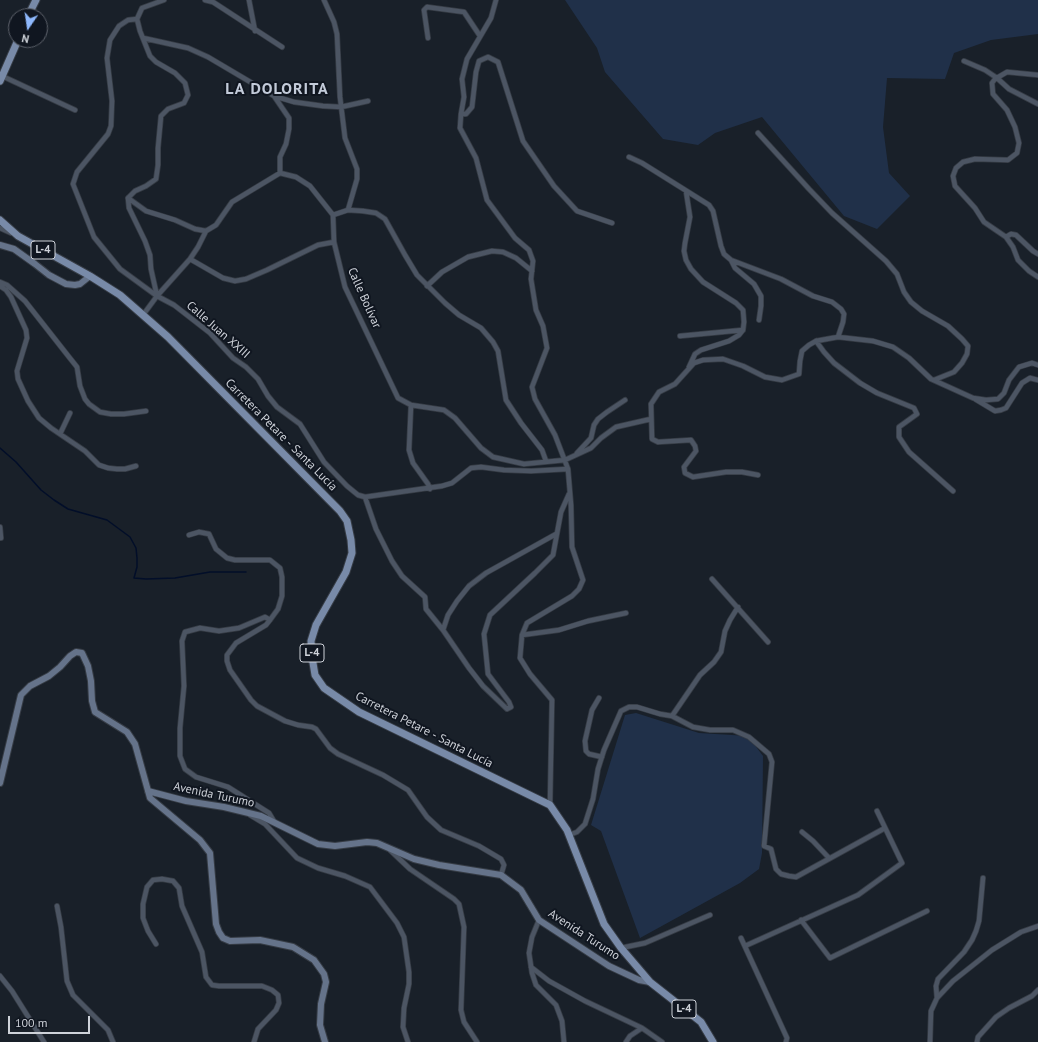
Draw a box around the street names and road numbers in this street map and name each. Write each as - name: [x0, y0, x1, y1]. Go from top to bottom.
- road number: L-4: [31, 241, 55, 259]
- street label: Calle Bolívar: [344, 265, 384, 331]
- street label: Calle Juan XXIII: [183, 298, 253, 362]
- street label: Carretera Petare - Santa Lucía: [222, 376, 340, 494]
- road number: L-4: [300, 644, 324, 662]
- street label: Carretera Petare - Santa Lucía: [353, 689, 495, 771]
- street label: Avenida Turumo: [172, 779, 256, 811]
- street label: Avenida Turumo: [546, 907, 622, 963]
- road number: L-4: [672, 1000, 696, 1018]

